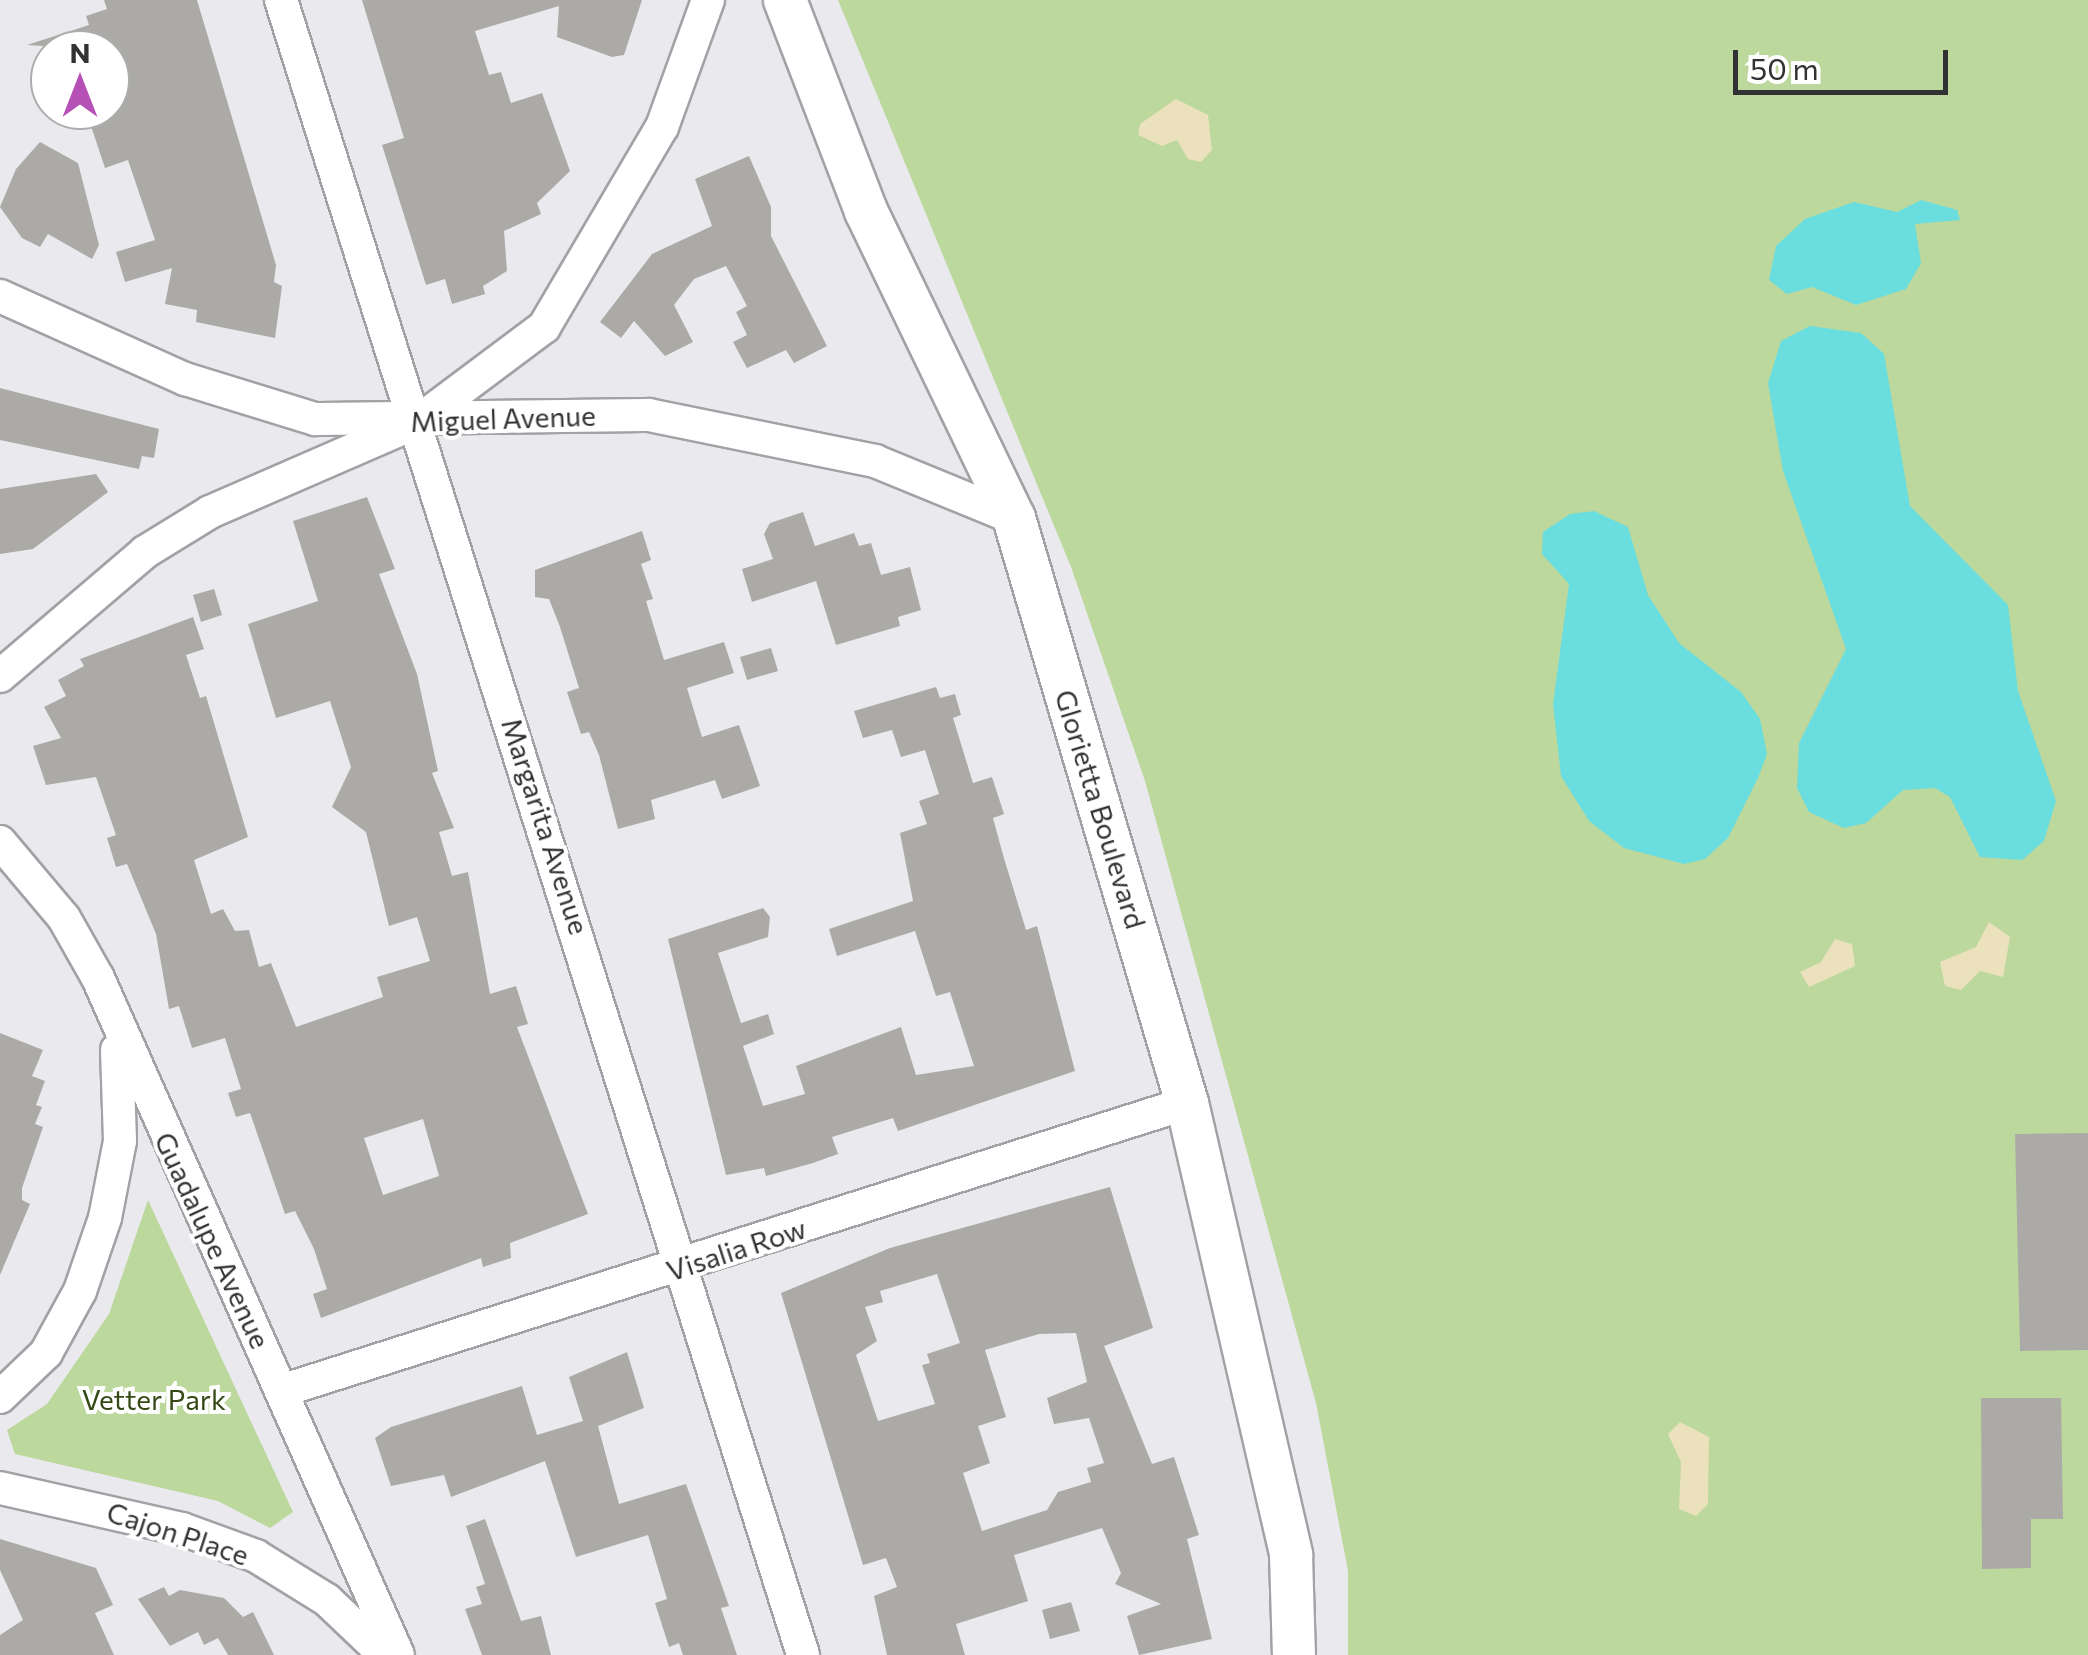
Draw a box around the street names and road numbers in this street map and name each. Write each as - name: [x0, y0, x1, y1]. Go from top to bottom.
- street label: Miguel Avenue: [410, 398, 596, 438]
- street label: Glorietta Boulevard: [1049, 686, 1153, 932]
- street label: Margarita Avenue: [495, 714, 597, 938]
- street label: Guadalupe Avenue: [148, 1127, 278, 1353]
- street label: Visalia Row: [662, 1211, 810, 1287]
- street label: Cajon Place: [103, 1494, 253, 1572]

